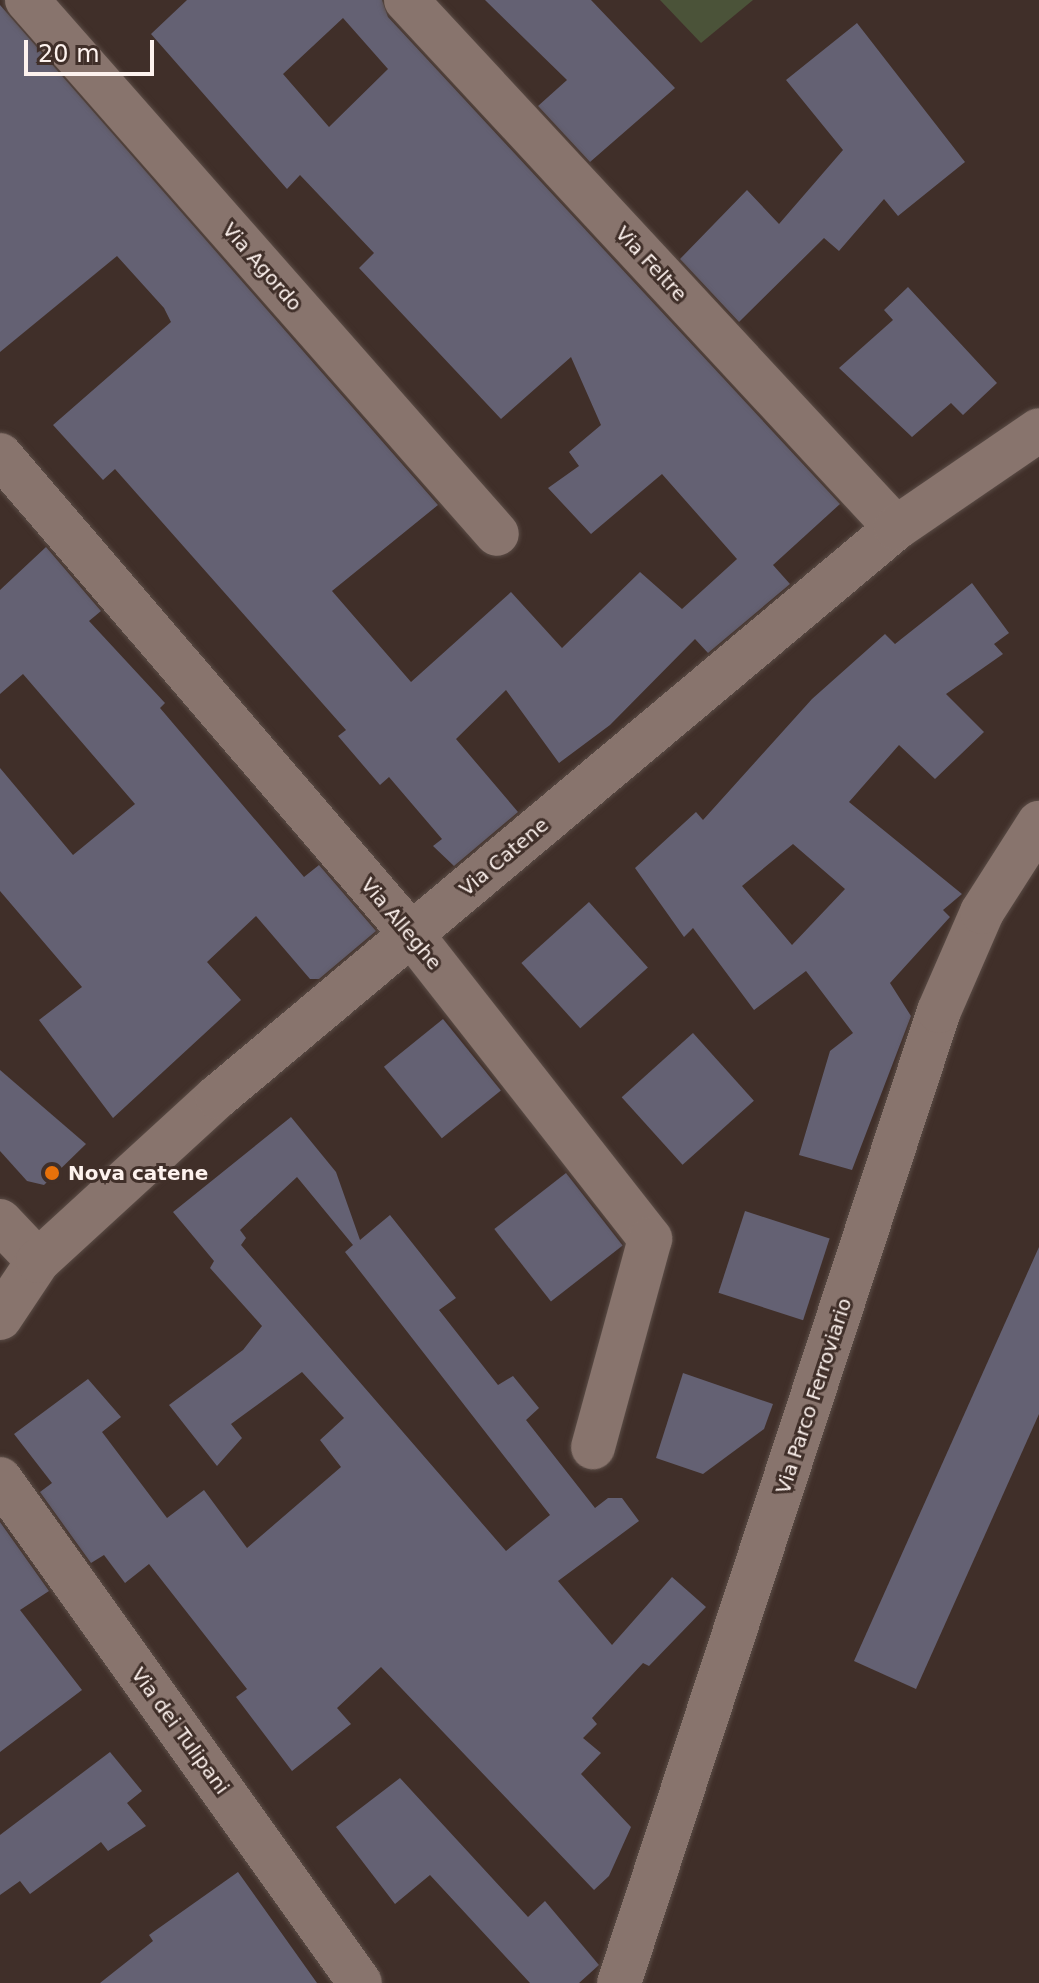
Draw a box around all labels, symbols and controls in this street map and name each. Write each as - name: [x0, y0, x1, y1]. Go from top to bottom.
- scale bar: [28, 24, 158, 74]
- text: 20 m: [38, 40, 100, 68]
- street label: Via Agordo: [217, 218, 307, 316]
- street label: Via Feltre: [610, 222, 692, 306]
- street label: Via Catene: [455, 813, 553, 901]
- street label: Via Alleghe: [356, 873, 446, 975]
- place label: Nova catene: [68, 1161, 208, 1185]
- marker: Nova catene: [43, 1164, 61, 1182]
- street label: Via Parco Ferroviario: [771, 1295, 857, 1497]
- street label: Via dei Tulipani: [126, 1663, 234, 1799]

